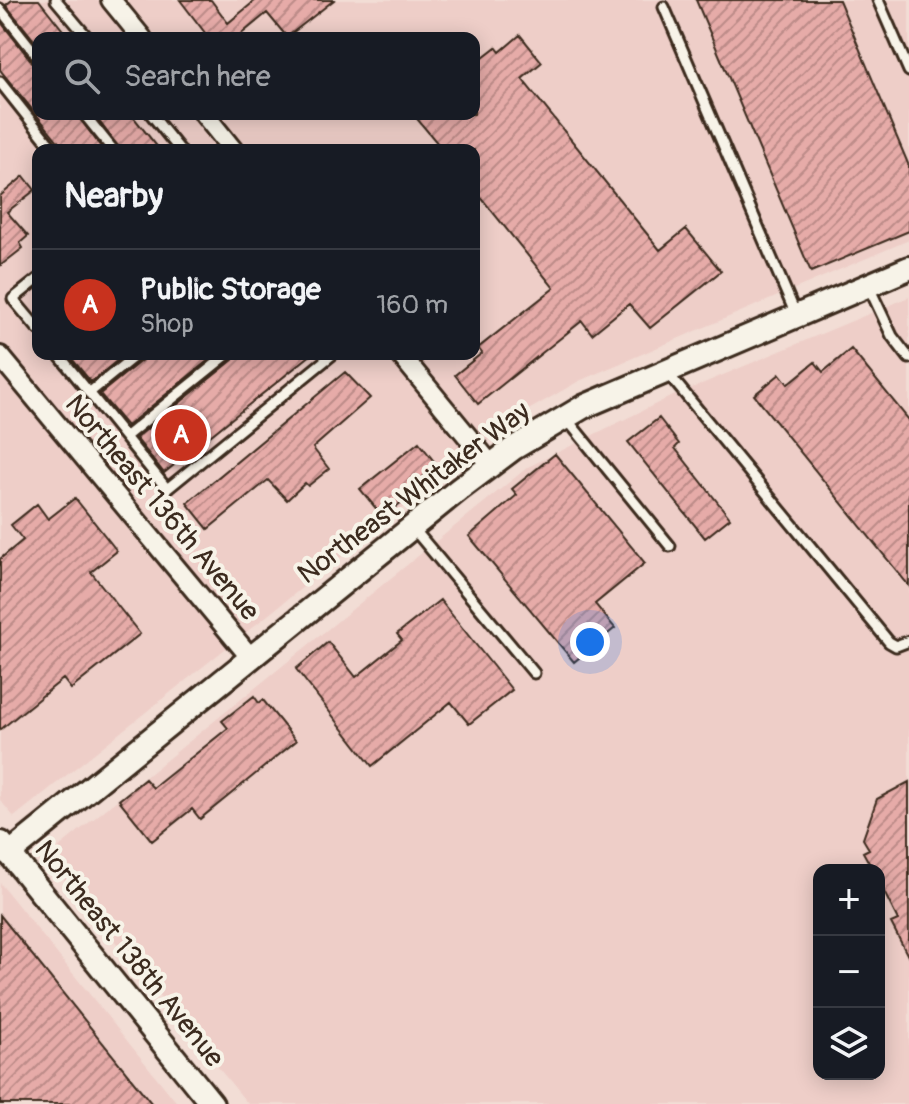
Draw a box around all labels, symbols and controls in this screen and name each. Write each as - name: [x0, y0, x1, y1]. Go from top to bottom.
- search box: [32, 32, 480, 120]
- icon: search: [60, 54, 104, 98]
- text: Search here: [124, 58, 271, 95]
- text: Nearby: [64, 175, 163, 218]
- text: Public Storage: [140, 271, 321, 308]
- text: A: [82, 289, 98, 321]
- text: 160 m: [376, 289, 448, 321]
- text: Shop: [140, 308, 194, 340]
- street label: Northeast 136th Avenue: [58, 388, 266, 628]
- street label: Northeast Whitaker Way: [291, 394, 537, 592]
- pin: A: [155, 405, 207, 465]
- your location: [570, 622, 610, 662]
- street label: Northeast 138th Avenue: [27, 833, 232, 1075]
- map controls: [813, 864, 885, 1080]
- button: +: [813, 864, 885, 936]
- button: −: [813, 936, 885, 1008]
- button: layers: [813, 1008, 885, 1080]

